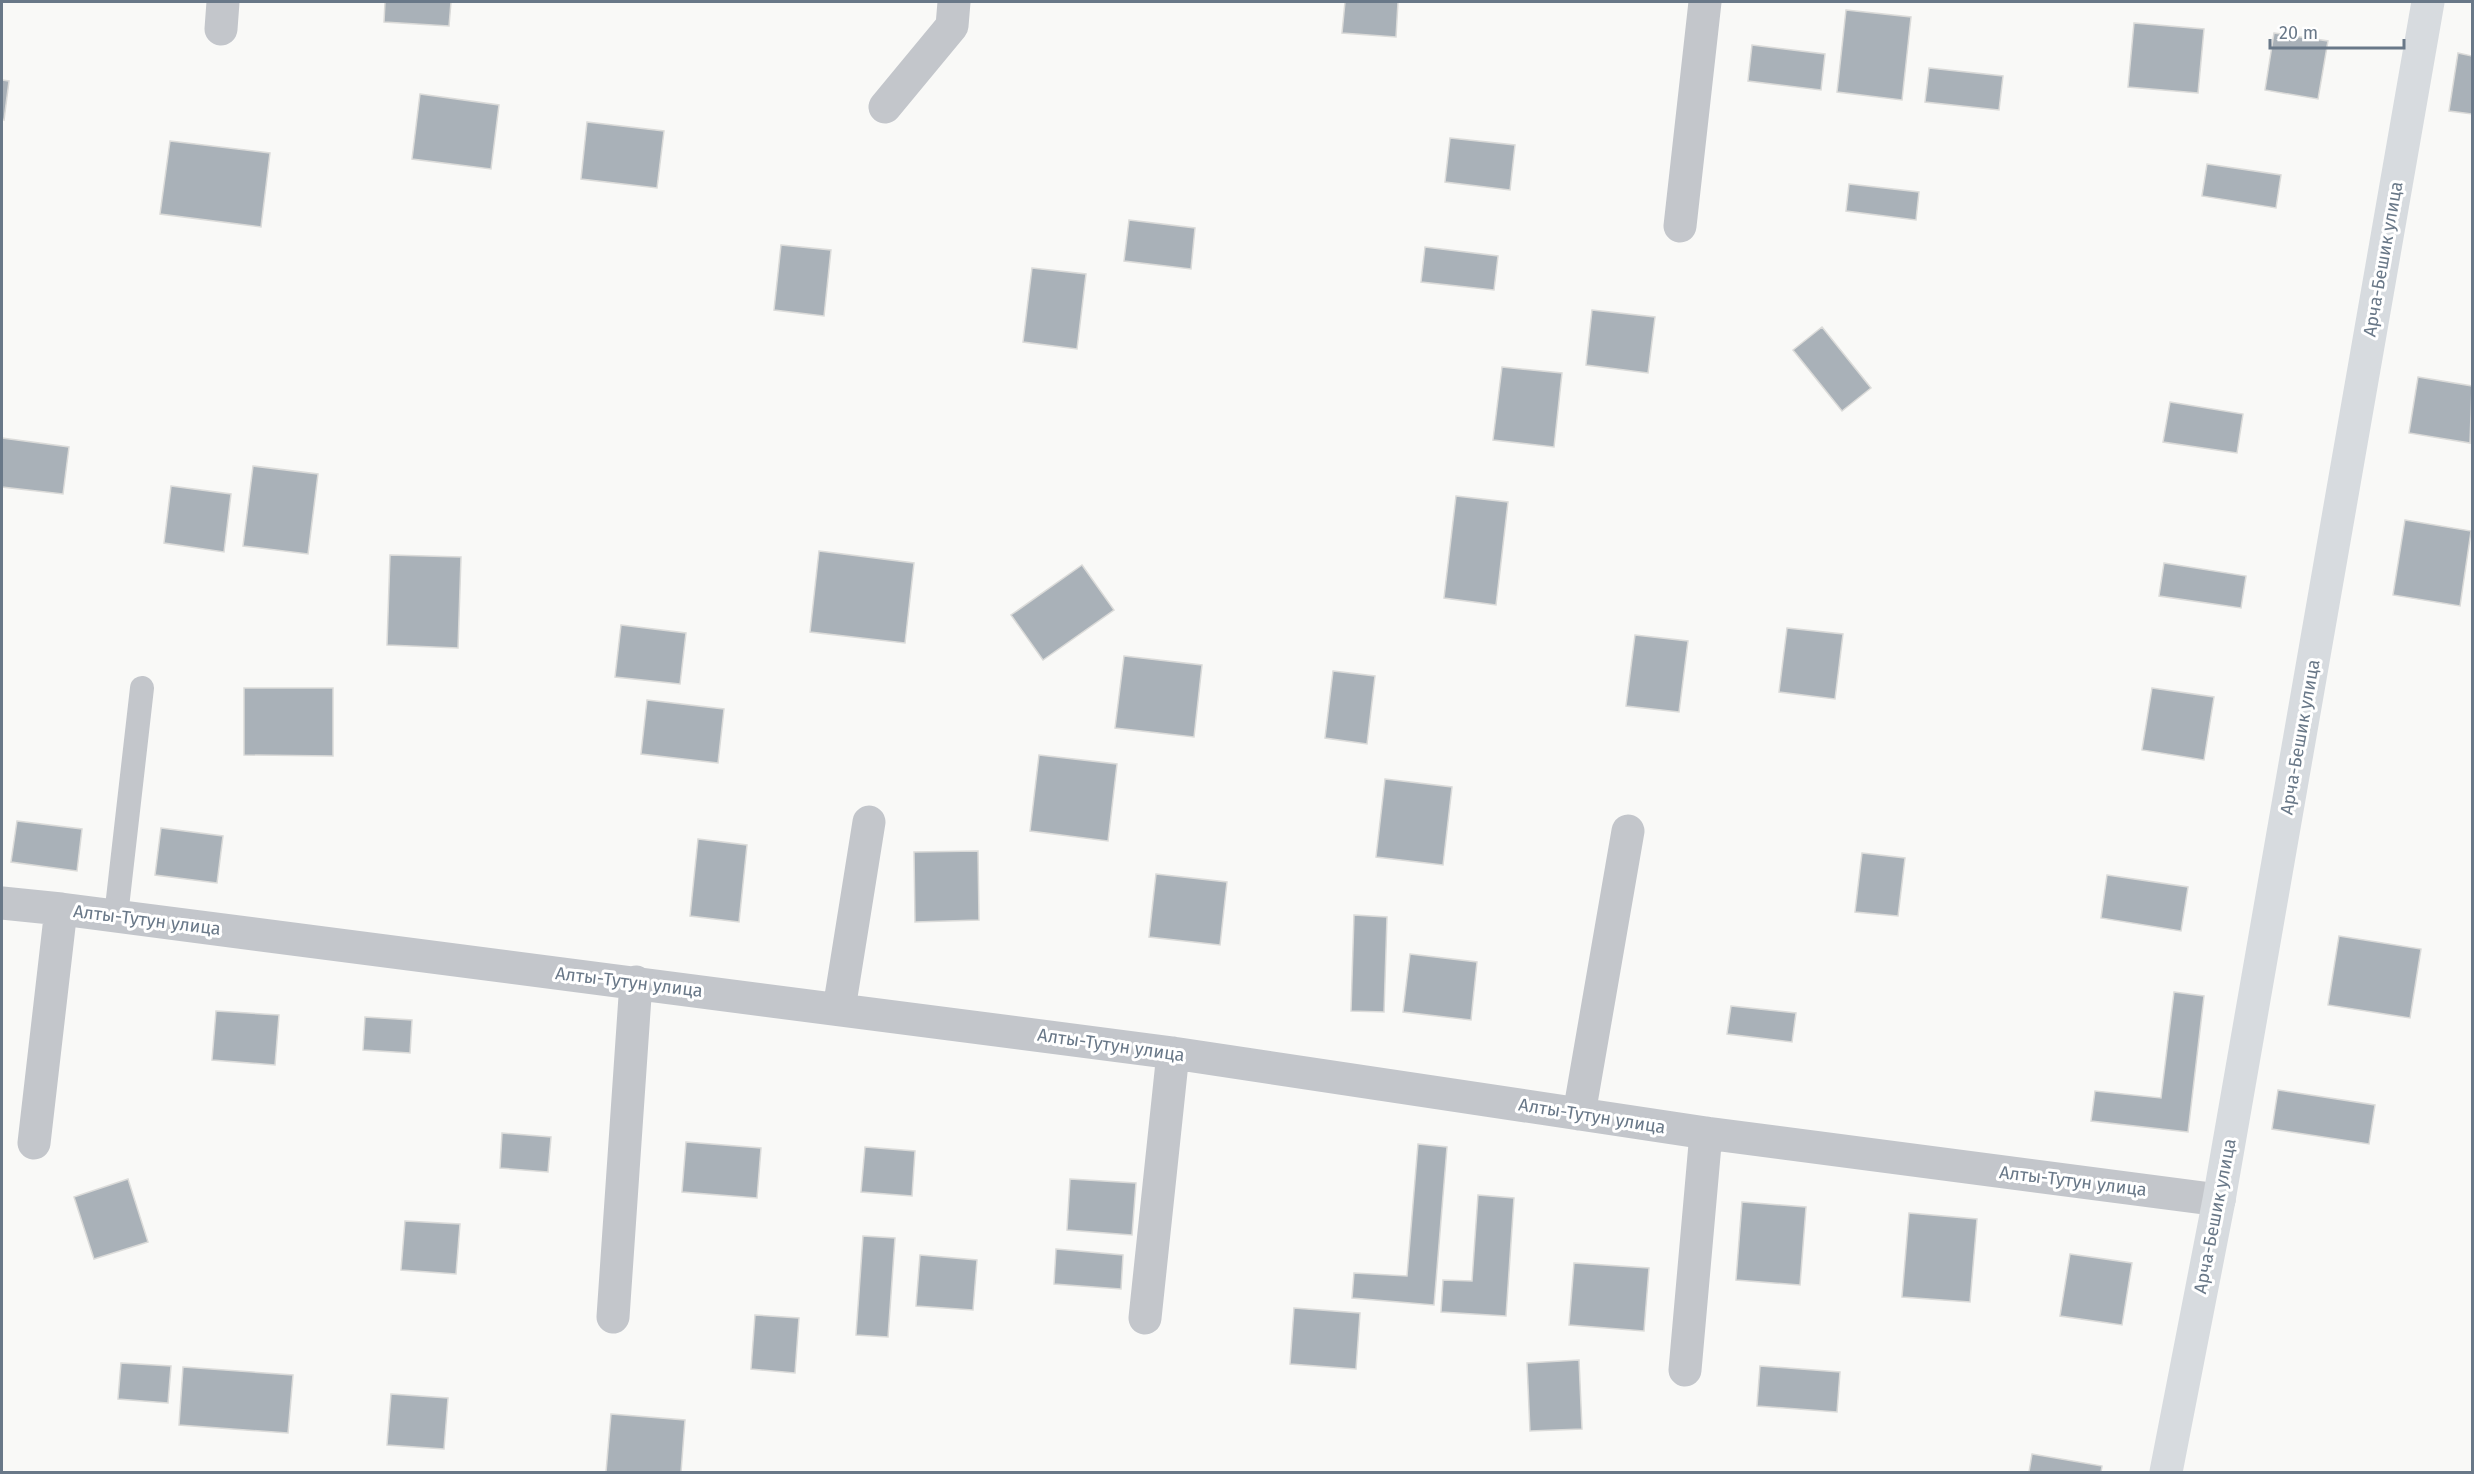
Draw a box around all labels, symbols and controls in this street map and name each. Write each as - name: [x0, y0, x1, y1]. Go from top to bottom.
- scale bar: [2270, 12, 2404, 50]
- text: 20 m: [2279, 22, 2318, 44]
- street label: Арча-Бешик улица: [2358, 180, 2408, 338]
- street label: Арча-Бешик улица: [2275, 658, 2325, 816]
- street label: Алты-Тутун улица: [72, 900, 222, 940]
- street label: Алты-Тутун улица: [554, 962, 704, 1002]
- street label: Алты-Тутун улица: [1036, 1024, 1186, 1066]
- street label: Алты-Тутун улица: [1517, 1094, 1667, 1138]
- street label: Арча-Бешик улица: [2189, 1137, 2241, 1295]
- street label: Алты-Тутун улица: [1998, 1161, 2148, 1201]

